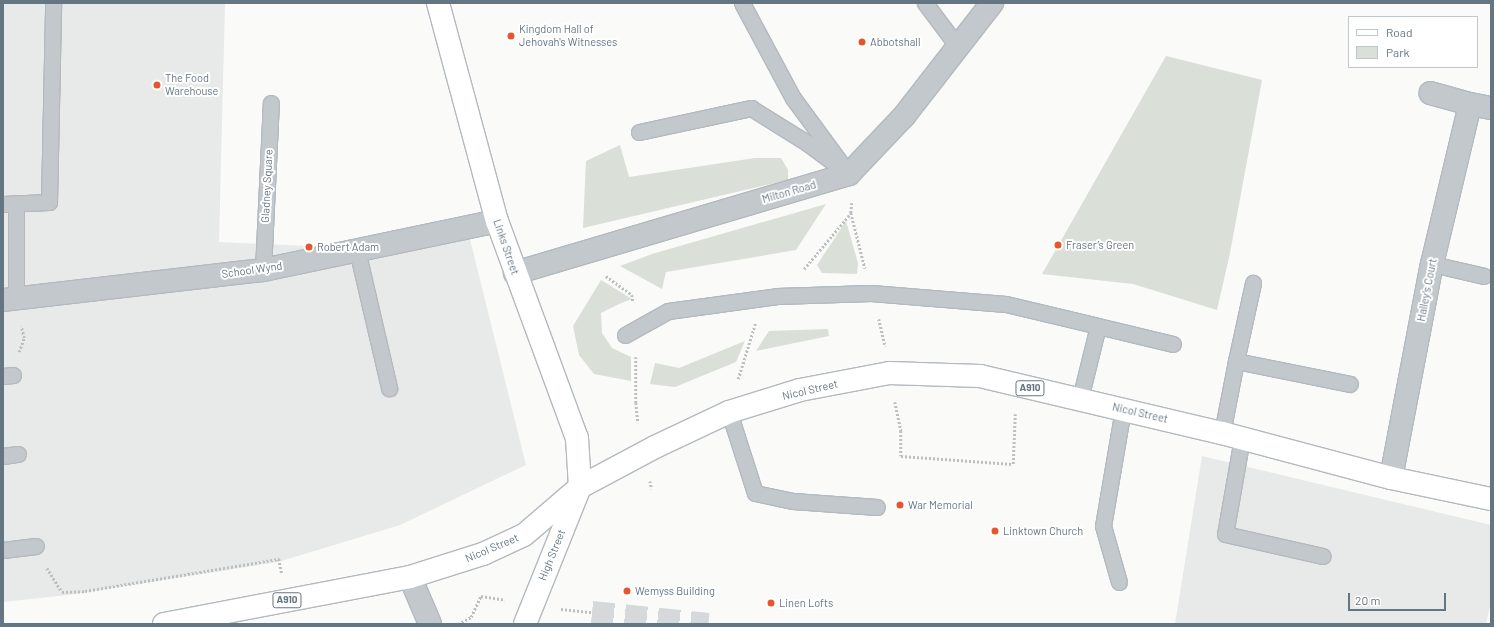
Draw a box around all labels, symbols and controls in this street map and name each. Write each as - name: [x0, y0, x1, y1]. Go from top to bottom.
- legend: [1348, 16, 1478, 68]
- place label: Kingdom Hall of Jehovah's Witnesses: [519, 23, 617, 49]
- text: Road: [1386, 25, 1413, 39]
- marker: Kingdom Hall of Jehovah's Witnesses: [506, 31, 516, 41]
- place label: Abbotshall: [870, 35, 920, 49]
- marker: Abbotshall: [857, 37, 867, 47]
- text: Park: [1386, 45, 1410, 59]
- place label: The Food Warehouse: [165, 72, 218, 98]
- marker: The Food Warehouse: [152, 80, 162, 90]
- street label: Gladney Square: [258, 149, 276, 223]
- street label: Milton Road: [761, 178, 817, 206]
- street label: Links Street: [490, 217, 522, 277]
- place label: Fraser’s Green: [1066, 238, 1134, 252]
- place label: Robert Adam: [317, 240, 379, 254]
- marker: Fraser’s Green: [1053, 240, 1063, 250]
- marker: Robert Adam: [304, 242, 314, 252]
- street label: Halley's Court: [1414, 257, 1440, 323]
- street label: School Wynd: [221, 259, 283, 281]
- street label: Nicol Street: [781, 377, 839, 403]
- road number: A910: [1015, 380, 1045, 396]
- street label: Nicol Street: [1111, 400, 1169, 426]
- place label: War Memorial: [908, 498, 973, 512]
- marker: War Memorial: [895, 500, 905, 510]
- place label: Linktown Church: [1003, 524, 1083, 538]
- marker: Linktown Church: [990, 526, 1000, 536]
- street label: High Street: [536, 527, 568, 583]
- street label: Nicol Street: [463, 531, 521, 565]
- place label: Wemyss Building: [635, 584, 715, 598]
- scale bar: [1350, 585, 1448, 611]
- marker: Wemyss Building: [622, 586, 632, 596]
- road number: A910: [272, 592, 302, 608]
- text: 20 m: [1355, 593, 1381, 607]
- place label: Linen Lofts: [779, 596, 833, 610]
- marker: Linen Lofts: [766, 598, 776, 608]

